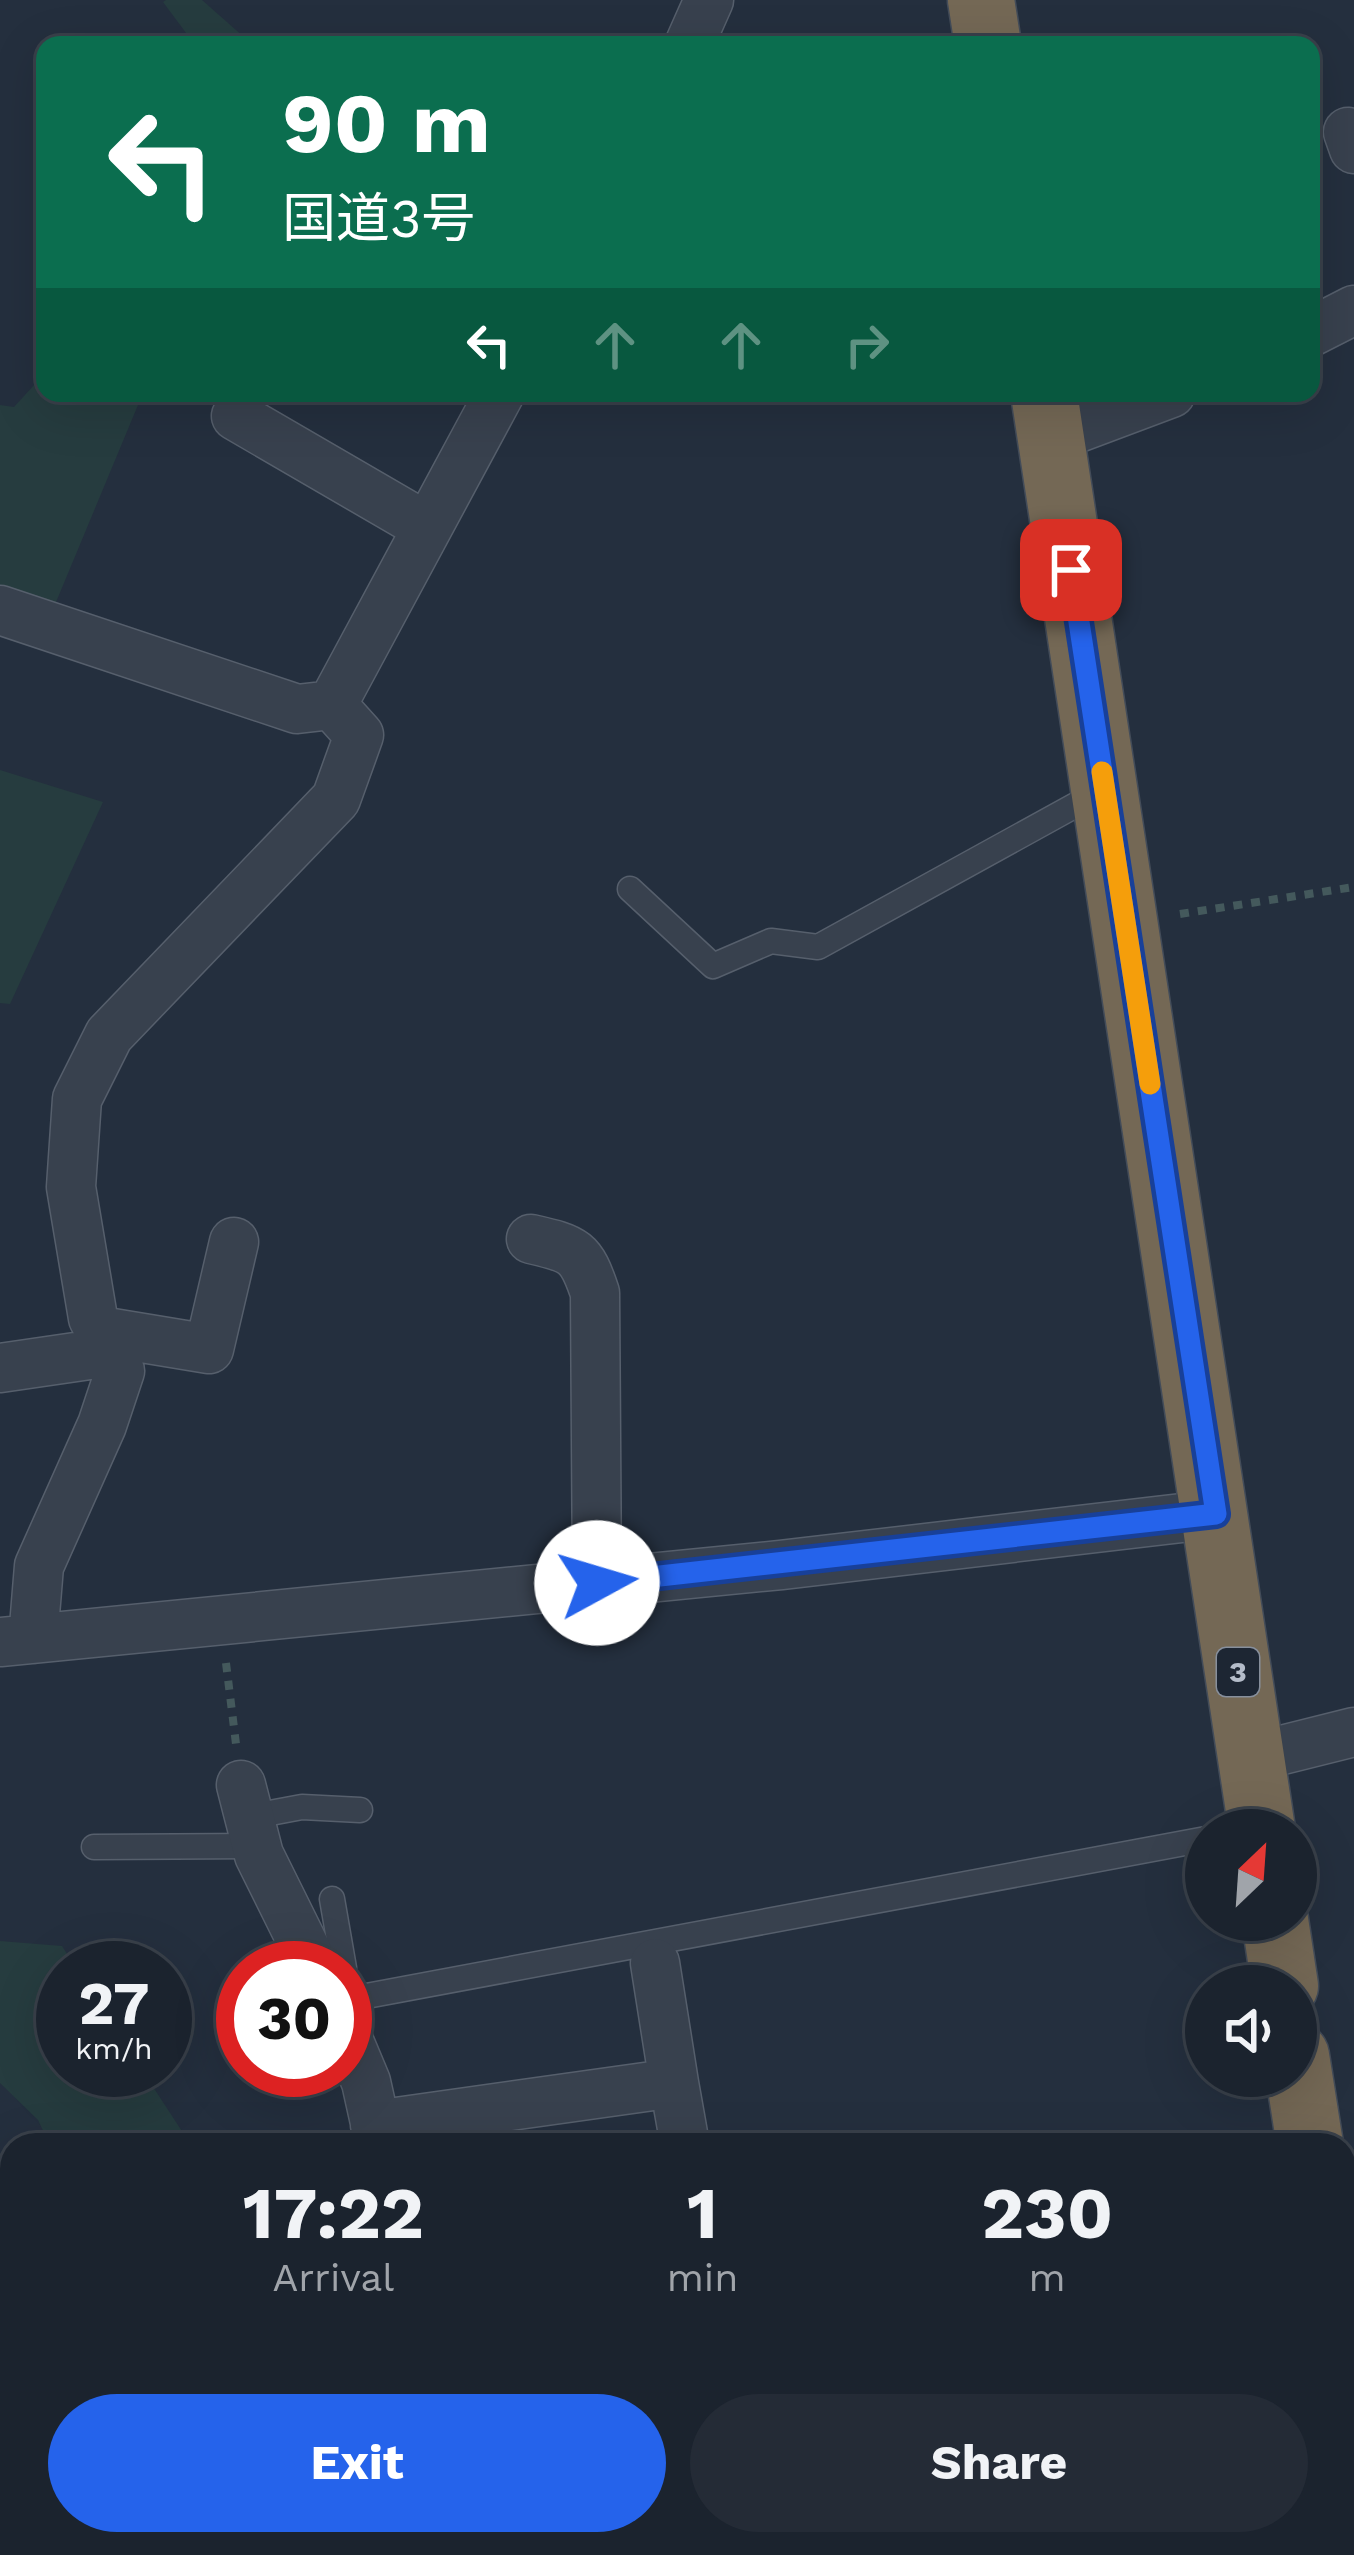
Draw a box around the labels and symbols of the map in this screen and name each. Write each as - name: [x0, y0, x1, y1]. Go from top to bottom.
- pin: [1020, 519, 1122, 621]
- position arrow: [534, 1520, 660, 1646]
- road number: 3: [1217, 1648, 1259, 1696]
- north arrow: [1185, 1809, 1317, 1941]
- speed limit sign: 30: [216, 1941, 372, 2097]

